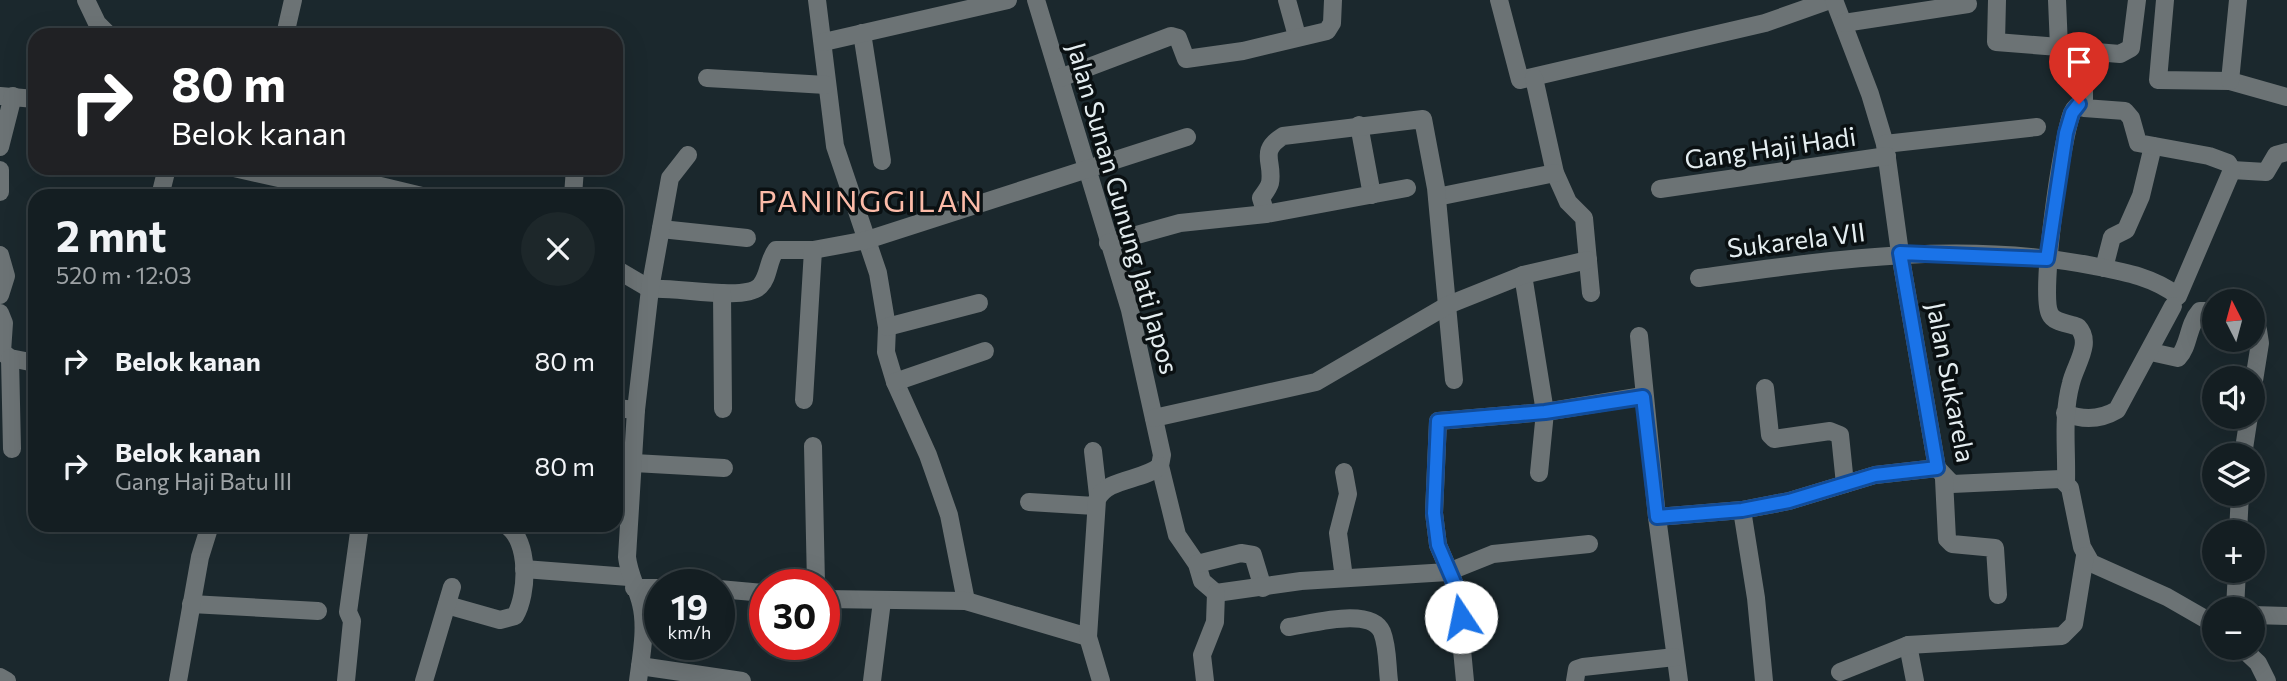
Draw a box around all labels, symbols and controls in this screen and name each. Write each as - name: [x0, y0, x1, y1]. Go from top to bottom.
- pin: [2049, 32, 2109, 104]
- street label: Jalan Sunan Gunung Jati Japos: [1062, 39, 1186, 377]
- icon: arrive: [2060, 43, 2098, 81]
- text: 80 m: [171, 52, 286, 112]
- icon: right: [56, 56, 147, 147]
- text: Belok kanan: [171, 112, 347, 152]
- street label: Gang Haji Hadi: [1682, 120, 1858, 174]
- district label: PANINGGILAN: [758, 181, 984, 218]
- text: 2 mnt: [56, 209, 167, 261]
- button: close: [521, 212, 595, 286]
- street label: Sukarela VII: [1725, 215, 1867, 263]
- text: 520 m · 12:03: [56, 261, 192, 289]
- north arrow: [2202, 289, 2264, 352]
- map controls: [2202, 289, 2265, 660]
- street label: Jalan Sukarela: [1921, 299, 1983, 465]
- icon: right: [56, 342, 94, 380]
- text: Belok kanan: [115, 345, 261, 376]
- text: 80 m: [535, 345, 595, 376]
- button: sound: [2202, 366, 2265, 429]
- text: Belok kanan: [115, 436, 261, 467]
- button: layers: [2202, 443, 2265, 506]
- icon: right: [56, 447, 94, 485]
- text: 80 m: [535, 450, 595, 481]
- text: Gang Haji Batu III: [115, 467, 292, 495]
- button: +: [2202, 520, 2265, 583]
- speed limit sign: 30: [749, 569, 840, 660]
- position arrow: [1424, 580, 1498, 654]
- text: 19: [671, 584, 708, 627]
- button: −: [2202, 597, 2265, 660]
- text: km/h: [668, 621, 711, 643]

